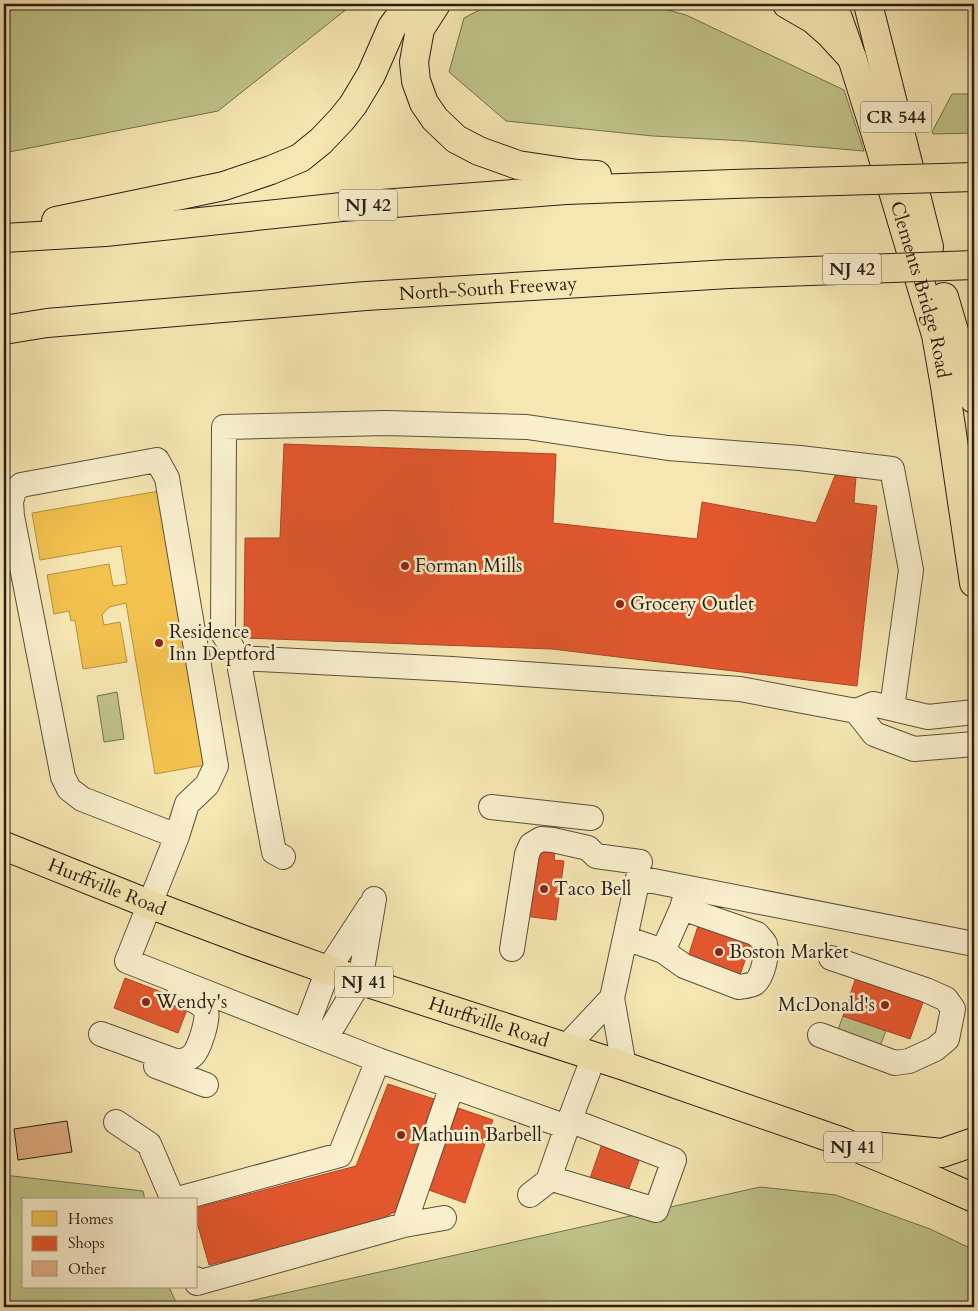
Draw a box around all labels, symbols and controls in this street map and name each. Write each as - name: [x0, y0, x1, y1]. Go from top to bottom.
- road number: CR 544: [861, 101, 931, 132]
- road number: NJ 42: [339, 190, 397, 220]
- street label: Clements Bridge Road: [884, 198, 956, 380]
- road number: NJ 42: [823, 253, 881, 284]
- street label: North-South Freeway: [398, 270, 578, 307]
- place label: Forman Mills: [415, 553, 522, 579]
- marker: Forman Mills: [399, 560, 411, 572]
- place label: Grocery Outlet: [630, 591, 754, 617]
- marker: Grocery Outlet: [614, 598, 626, 610]
- place label: Residence Inn Deptford: [169, 619, 275, 667]
- marker: Residence Inn Deptford: [153, 637, 165, 649]
- street label: Hurffville Road: [44, 852, 170, 922]
- place label: Taco Bell: [554, 876, 632, 902]
- marker: Taco Bell: [538, 883, 550, 895]
- place label: Boston Market: [729, 939, 849, 965]
- marker: Boston Market: [713, 946, 725, 958]
- road number: NJ 41: [335, 966, 393, 998]
- place label: Wendy's: [155, 989, 227, 1015]
- street label: Hurffville Road: [425, 991, 552, 1054]
- place label: McDonald's: [778, 992, 875, 1018]
- marker: Wendy's: [140, 996, 152, 1008]
- marker: McDonald's: [879, 999, 891, 1011]
- place label: Mathuin Barbell: [411, 1122, 542, 1148]
- marker: Mathuin Barbell: [395, 1129, 407, 1141]
- road number: NJ 41: [824, 1132, 882, 1162]
- legend: [22, 1198, 198, 1288]
- text: Homes: [68, 1209, 113, 1229]
- text: Shops: [68, 1233, 105, 1253]
- text: Other: [68, 1259, 107, 1279]

